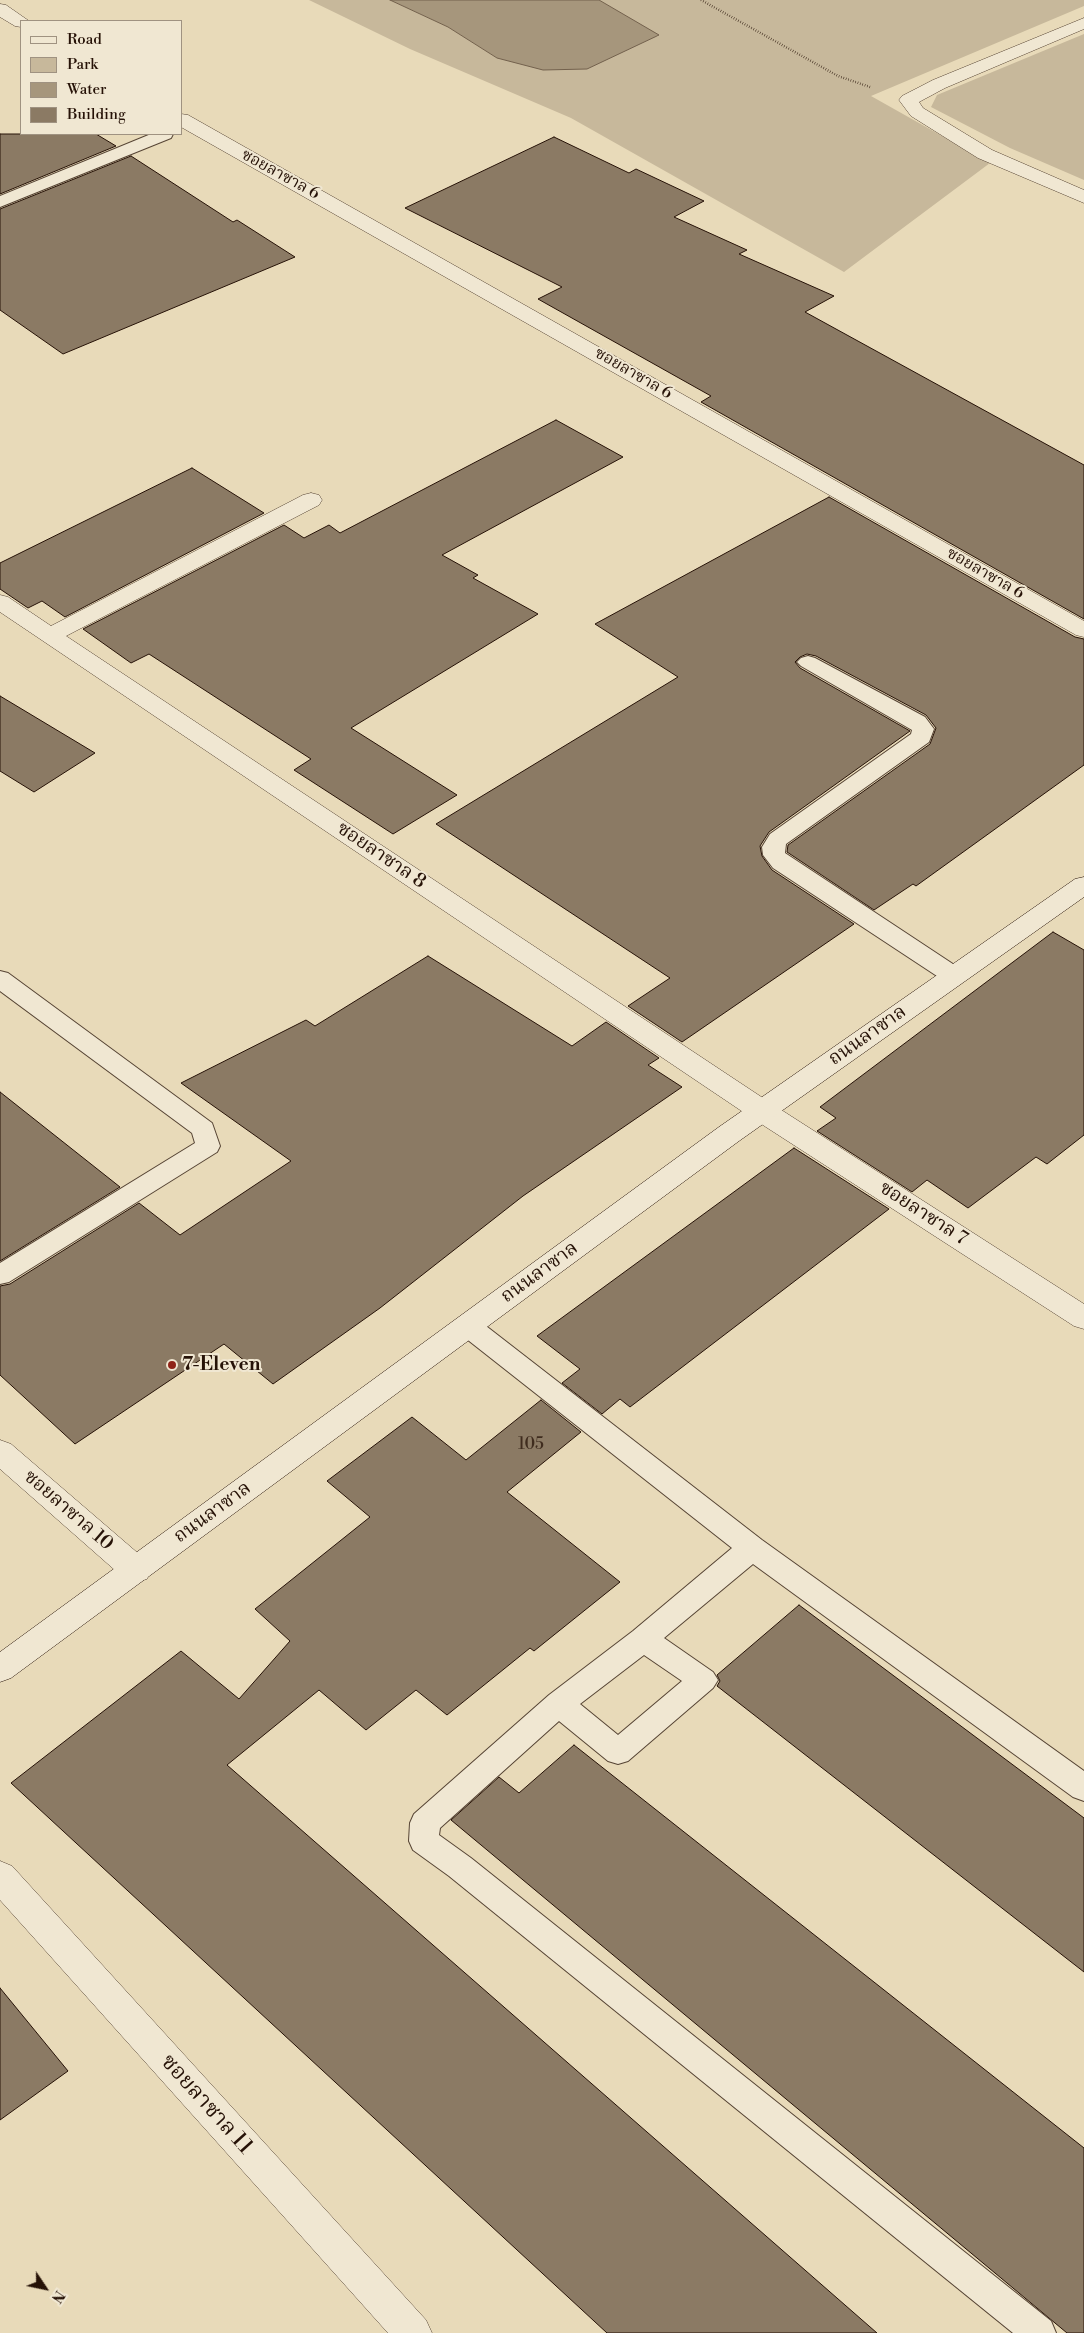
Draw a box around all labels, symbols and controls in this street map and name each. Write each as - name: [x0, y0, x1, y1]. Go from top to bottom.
- legend: [20, 20, 182, 135]
- text: Road: [67, 30, 102, 49]
- text: Park: [67, 55, 98, 74]
- text: Water: [67, 80, 106, 99]
- text: Building: [67, 105, 126, 124]
- street label: ซอยลาซาล 6: [238, 146, 322, 204]
- street label: ซอยลาซาล 6: [591, 344, 675, 404]
- street label: ซอยลาซาล 6: [943, 544, 1027, 604]
- street label: ซอยลาซาล 8: [332, 818, 430, 894]
- street label: ถนนลาซาล: [825, 1001, 911, 1071]
- street label: ซอยลาซาล 7: [875, 1177, 971, 1251]
- street label: ถนนลาซาล: [497, 1237, 583, 1309]
- place label: 7-Eleven: [182, 1354, 260, 1376]
- marker: 7-Eleven: [166, 1359, 178, 1371]
- house number: 105: [518, 1435, 544, 1455]
- street label: ซอยลาซาล 10: [19, 1466, 117, 1556]
- street label: ถนนลาซาล: [170, 1477, 256, 1549]
- street label: ซอยลาซาล 11: [154, 2050, 258, 2160]
- north arrow: [20, 2263, 70, 2313]
- text: N: [47, 2287, 68, 2306]

